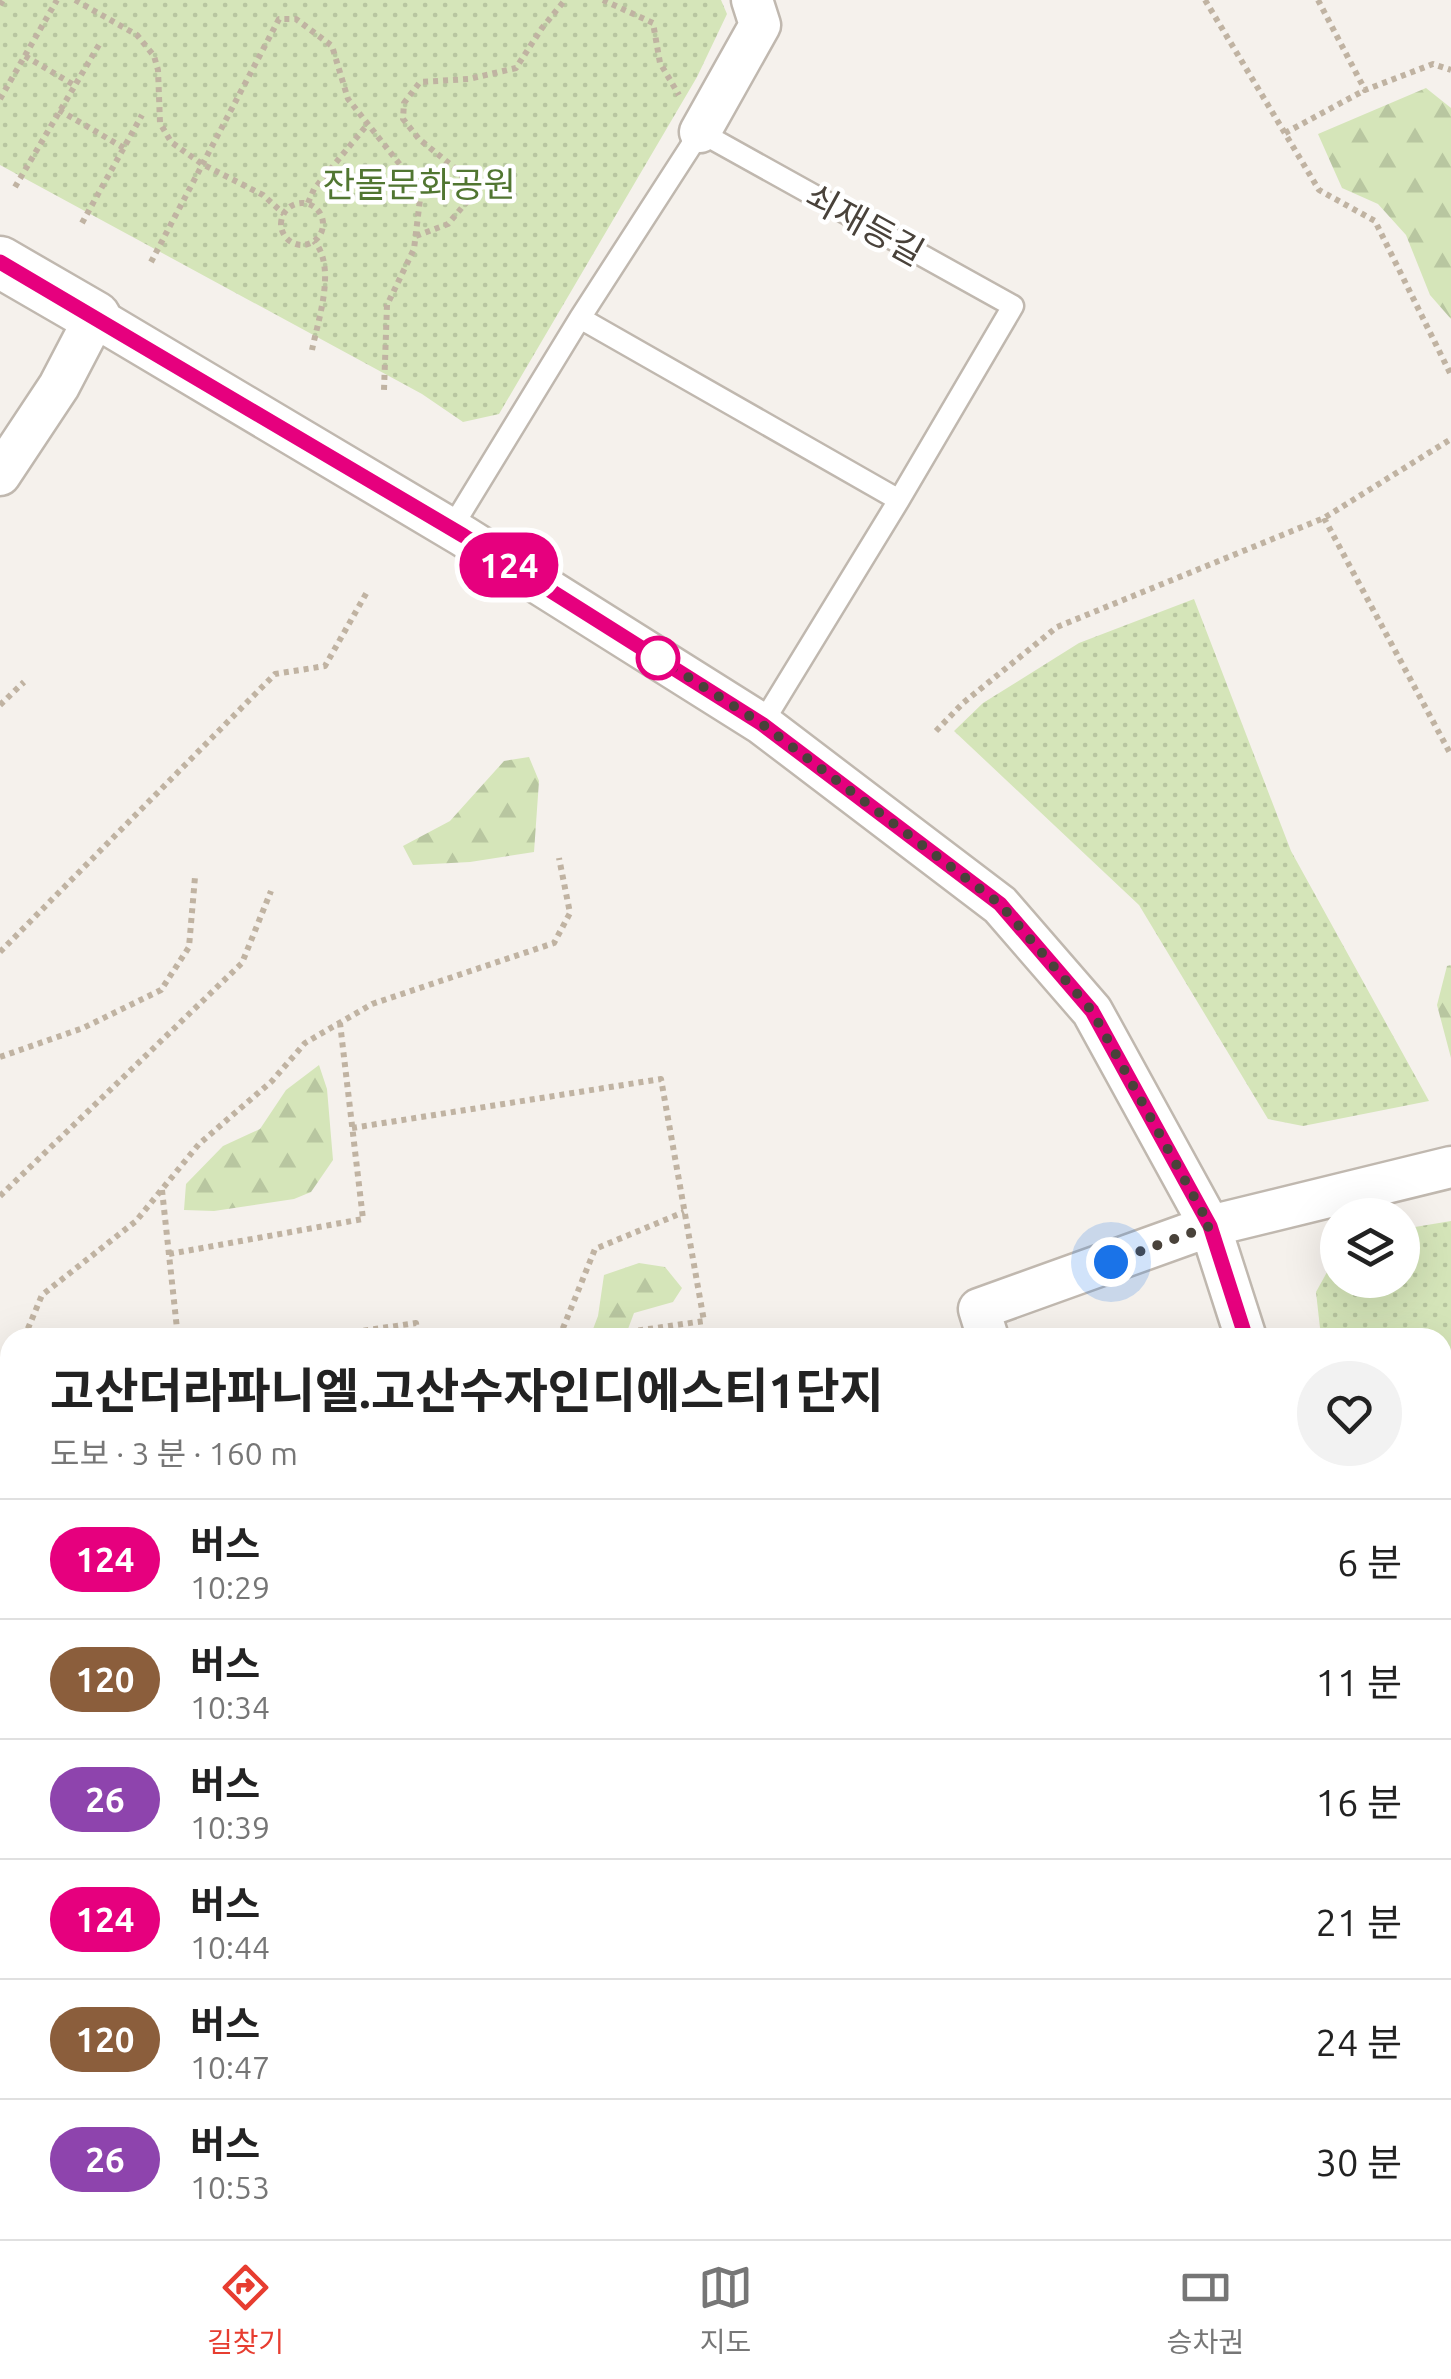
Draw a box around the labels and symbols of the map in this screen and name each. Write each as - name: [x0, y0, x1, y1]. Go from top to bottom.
- park label: 잔돌문화공원: [322, 164, 516, 204]
- street label: 쇠재등길: [799, 175, 931, 273]
- line badge: 124: [452, 532, 566, 598]
- unlabelled marker: [637, 637, 679, 679]
- your location: [1086, 1237, 1136, 1287]

